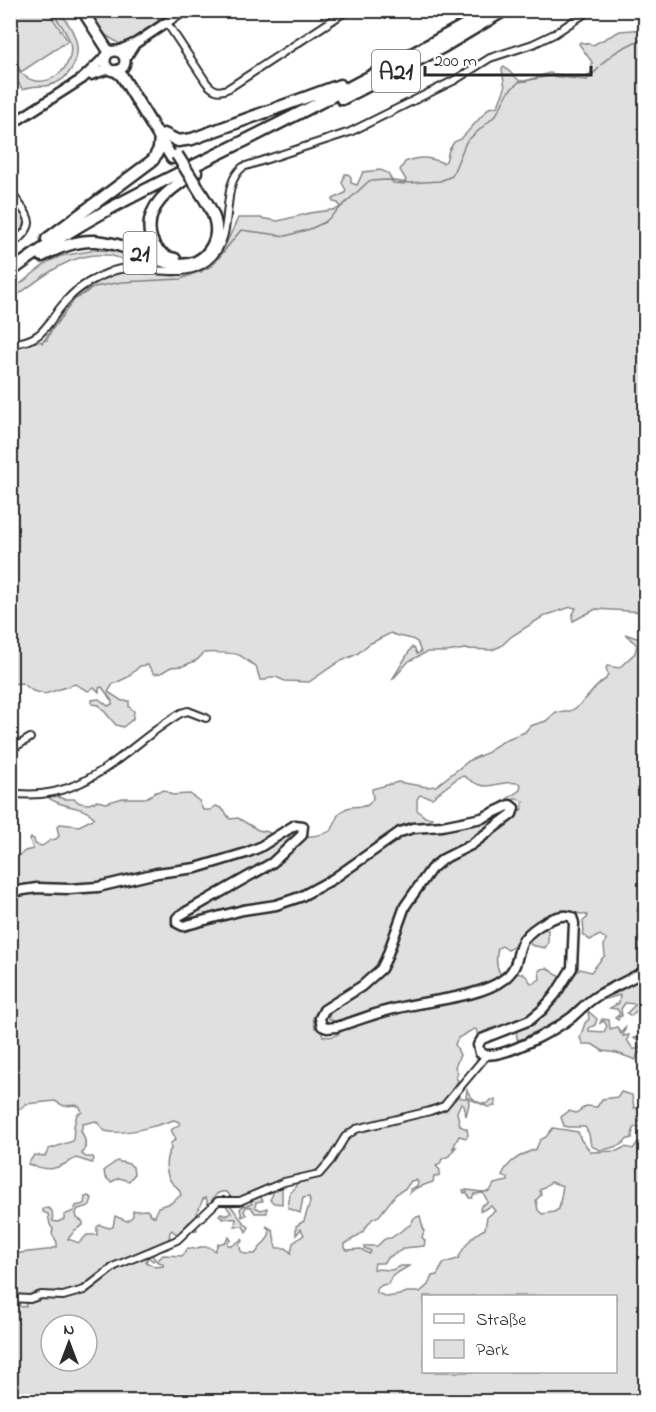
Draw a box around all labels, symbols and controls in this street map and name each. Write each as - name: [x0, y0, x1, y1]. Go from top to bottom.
- scale bar: [425, 39, 592, 77]
- text: 200 m: [434, 49, 477, 75]
- road number: A21: [372, 50, 420, 92]
- road number: 21: [124, 232, 156, 274]
- legend: [422, 1295, 617, 1373]
- text: Straße: [476, 1308, 527, 1334]
- north arrow: [39, 1313, 99, 1373]
- text: N: [64, 1318, 75, 1342]
- text: Park: [476, 1338, 509, 1364]

